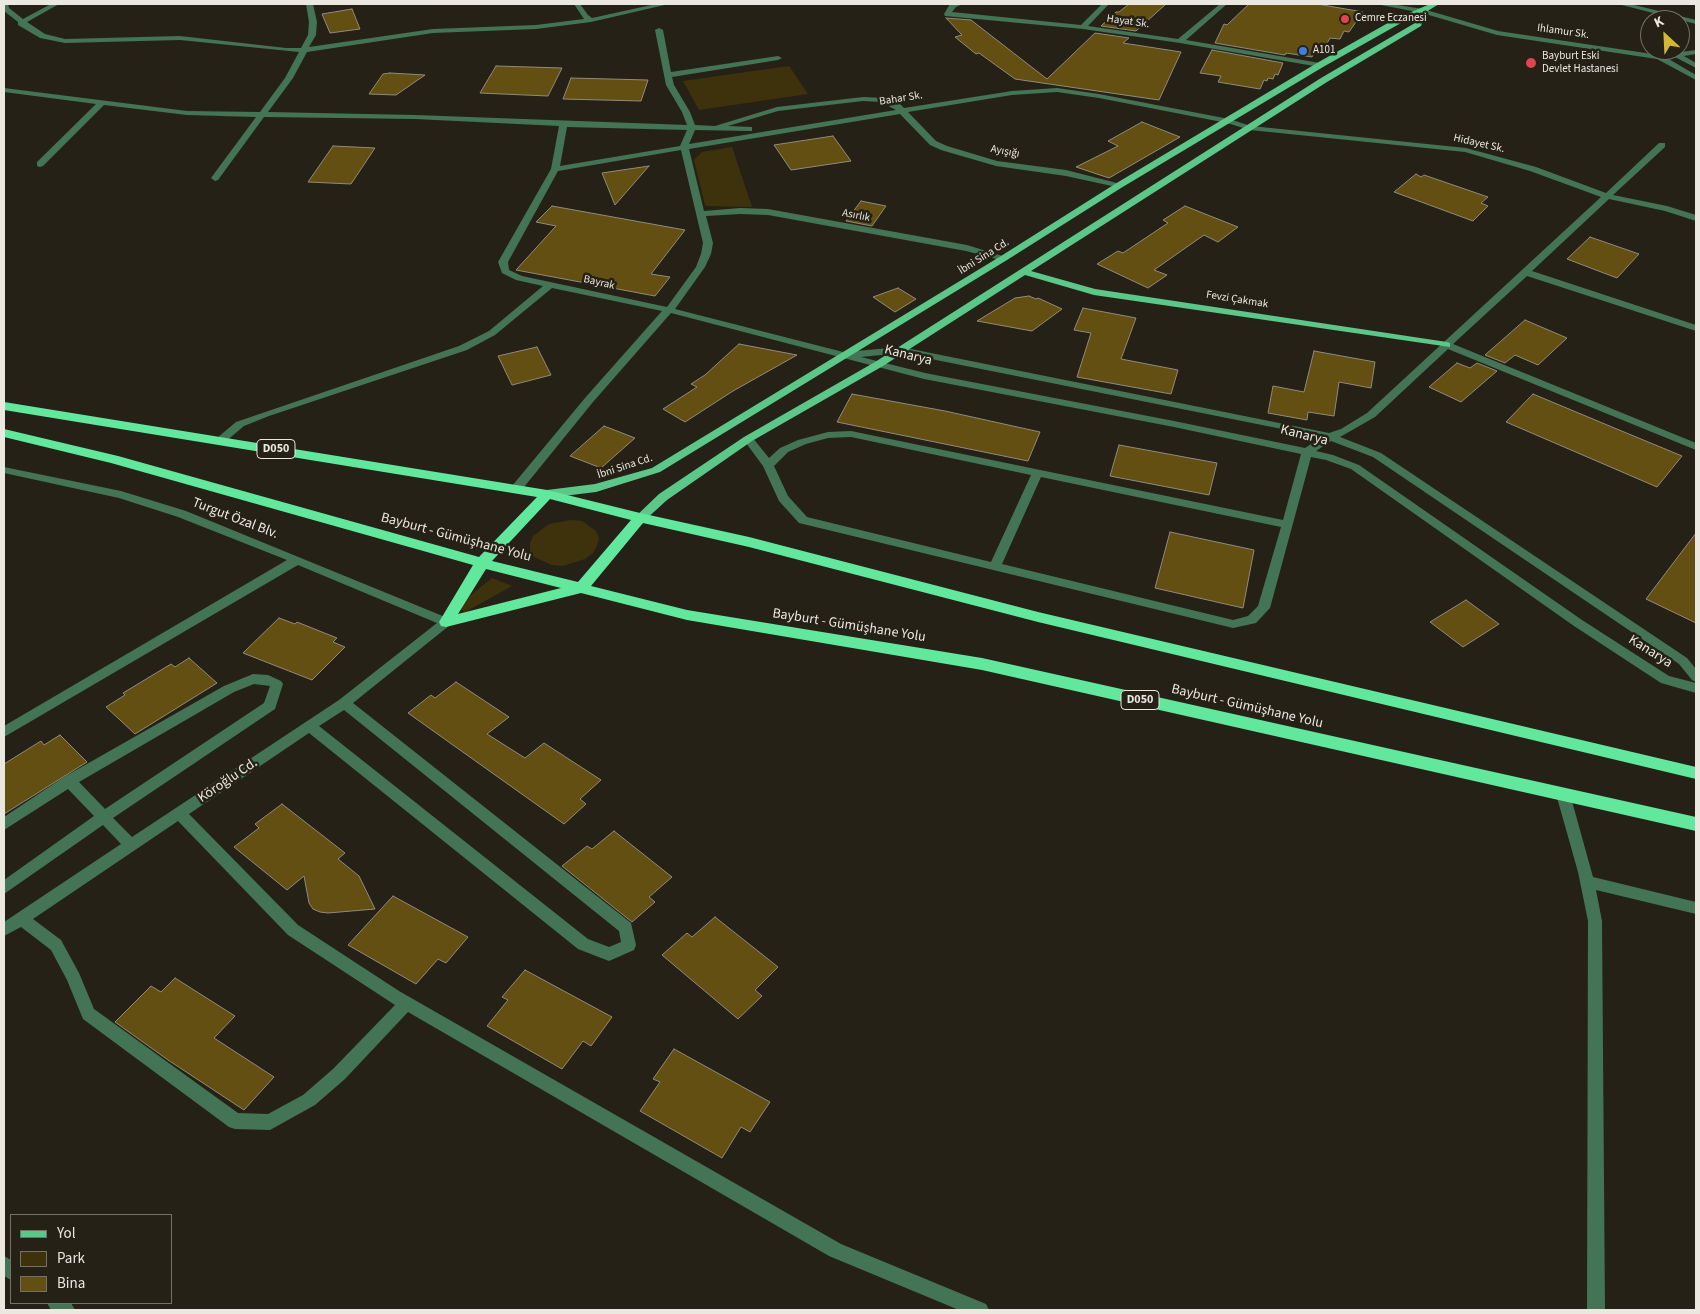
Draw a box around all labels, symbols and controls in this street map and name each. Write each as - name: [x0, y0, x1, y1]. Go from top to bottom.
- north arrow: [1640, 10, 1690, 60]
- text: K: [1651, 11, 1667, 33]
- street label: Hayat Sk.: [1106, 12, 1150, 32]
- place label: Cemre Eczanesi: [1355, 12, 1427, 26]
- marker: Cemre Eczanesi: [1339, 13, 1351, 25]
- street label: Ihlamur Sk.: [1536, 22, 1590, 42]
- place label: A101: [1313, 44, 1335, 58]
- marker: A101: [1297, 45, 1309, 57]
- place label: Bayburt Eski Devlet Hastanesi: [1542, 50, 1618, 76]
- marker: Bayburt Eski Devlet Hastanesi: [1524, 56, 1538, 70]
- street label: Bahar Sk.: [878, 89, 924, 109]
- street label: Hidayet Sk.: [1452, 132, 1506, 156]
- street label: Ayışığı: [989, 143, 1021, 161]
- street label: Asırlık: [841, 207, 871, 225]
- street label: İbni Sina Cd.: [956, 236, 1012, 278]
- street label: Bayrak: [582, 273, 616, 293]
- street label: Fevzi Çakmak: [1205, 289, 1269, 311]
- street label: Kanarya: [882, 342, 934, 370]
- street label: Kanarya: [1278, 422, 1330, 450]
- road number: D050: [257, 439, 295, 458]
- street label: İbni Sina Cd.: [596, 452, 654, 482]
- street label: Turgut Özal Blv.: [190, 495, 280, 543]
- street label: Bayburt - Gümüşhane Yolu: [379, 510, 533, 566]
- street label: Bayburt - Gümüşhane Yolu: [771, 606, 927, 646]
- street label: Kanarya: [1625, 632, 1675, 672]
- street label: Bayburt - Gümüşhane Yolu: [1170, 681, 1324, 733]
- road number: D050: [1121, 690, 1159, 710]
- street label: Köroğlu Cd.: [195, 755, 261, 807]
- legend: [10, 1214, 172, 1304]
- text: Yol: [57, 1223, 75, 1244]
- text: Park: [57, 1248, 85, 1269]
- text: Bina: [57, 1273, 85, 1294]

